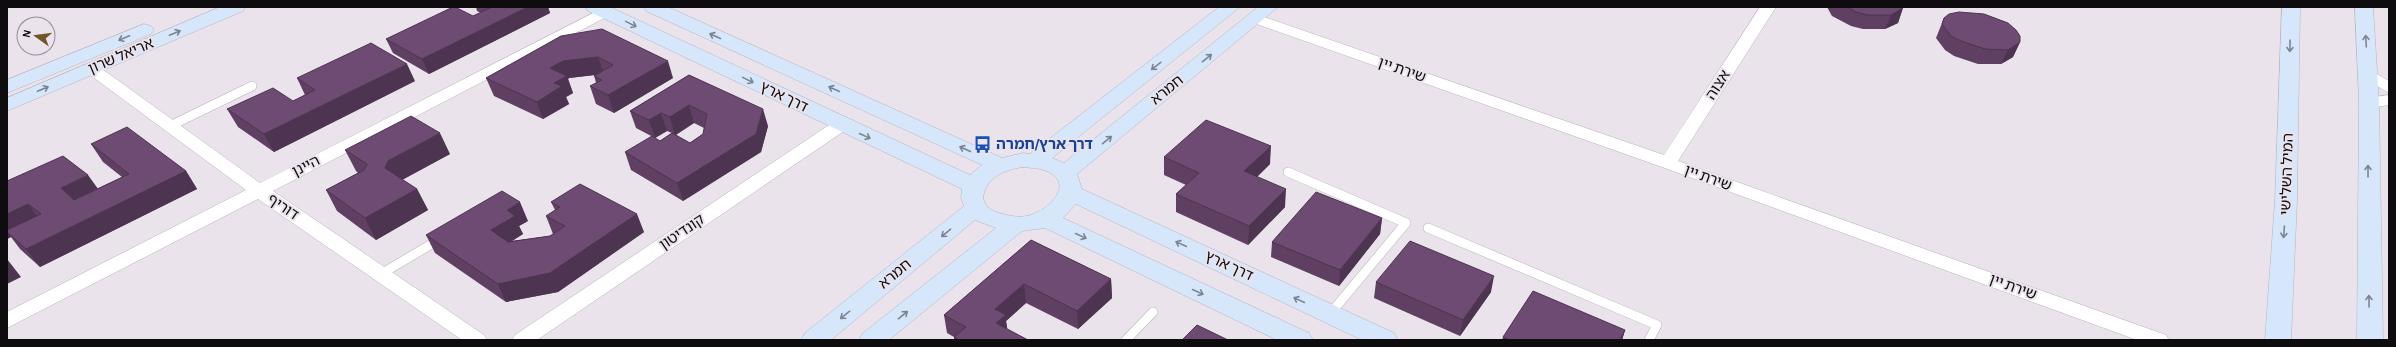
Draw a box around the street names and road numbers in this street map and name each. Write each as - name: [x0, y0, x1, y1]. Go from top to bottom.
- street label: אריאל שרון: [86, 36, 156, 76]
- street label: שירת יין: [1376, 55, 1428, 85]
- street label: אצוה: [1703, 68, 1733, 102]
- street label: חמרא: [1148, 72, 1186, 108]
- street label: דרך ארץ: [758, 79, 810, 115]
- street label: המיל השלישי: [2278, 133, 2296, 215]
- street label: היינן: [290, 153, 322, 179]
- street label: שירת יין: [1682, 163, 1734, 193]
- street label: דוריף: [265, 191, 301, 223]
- street label: קונדיטון: [657, 212, 707, 252]
- street label: דרך ארץ: [1203, 248, 1255, 284]
- street label: חמרא: [876, 256, 914, 292]
- street label: שירת יין: [1987, 272, 2039, 302]

